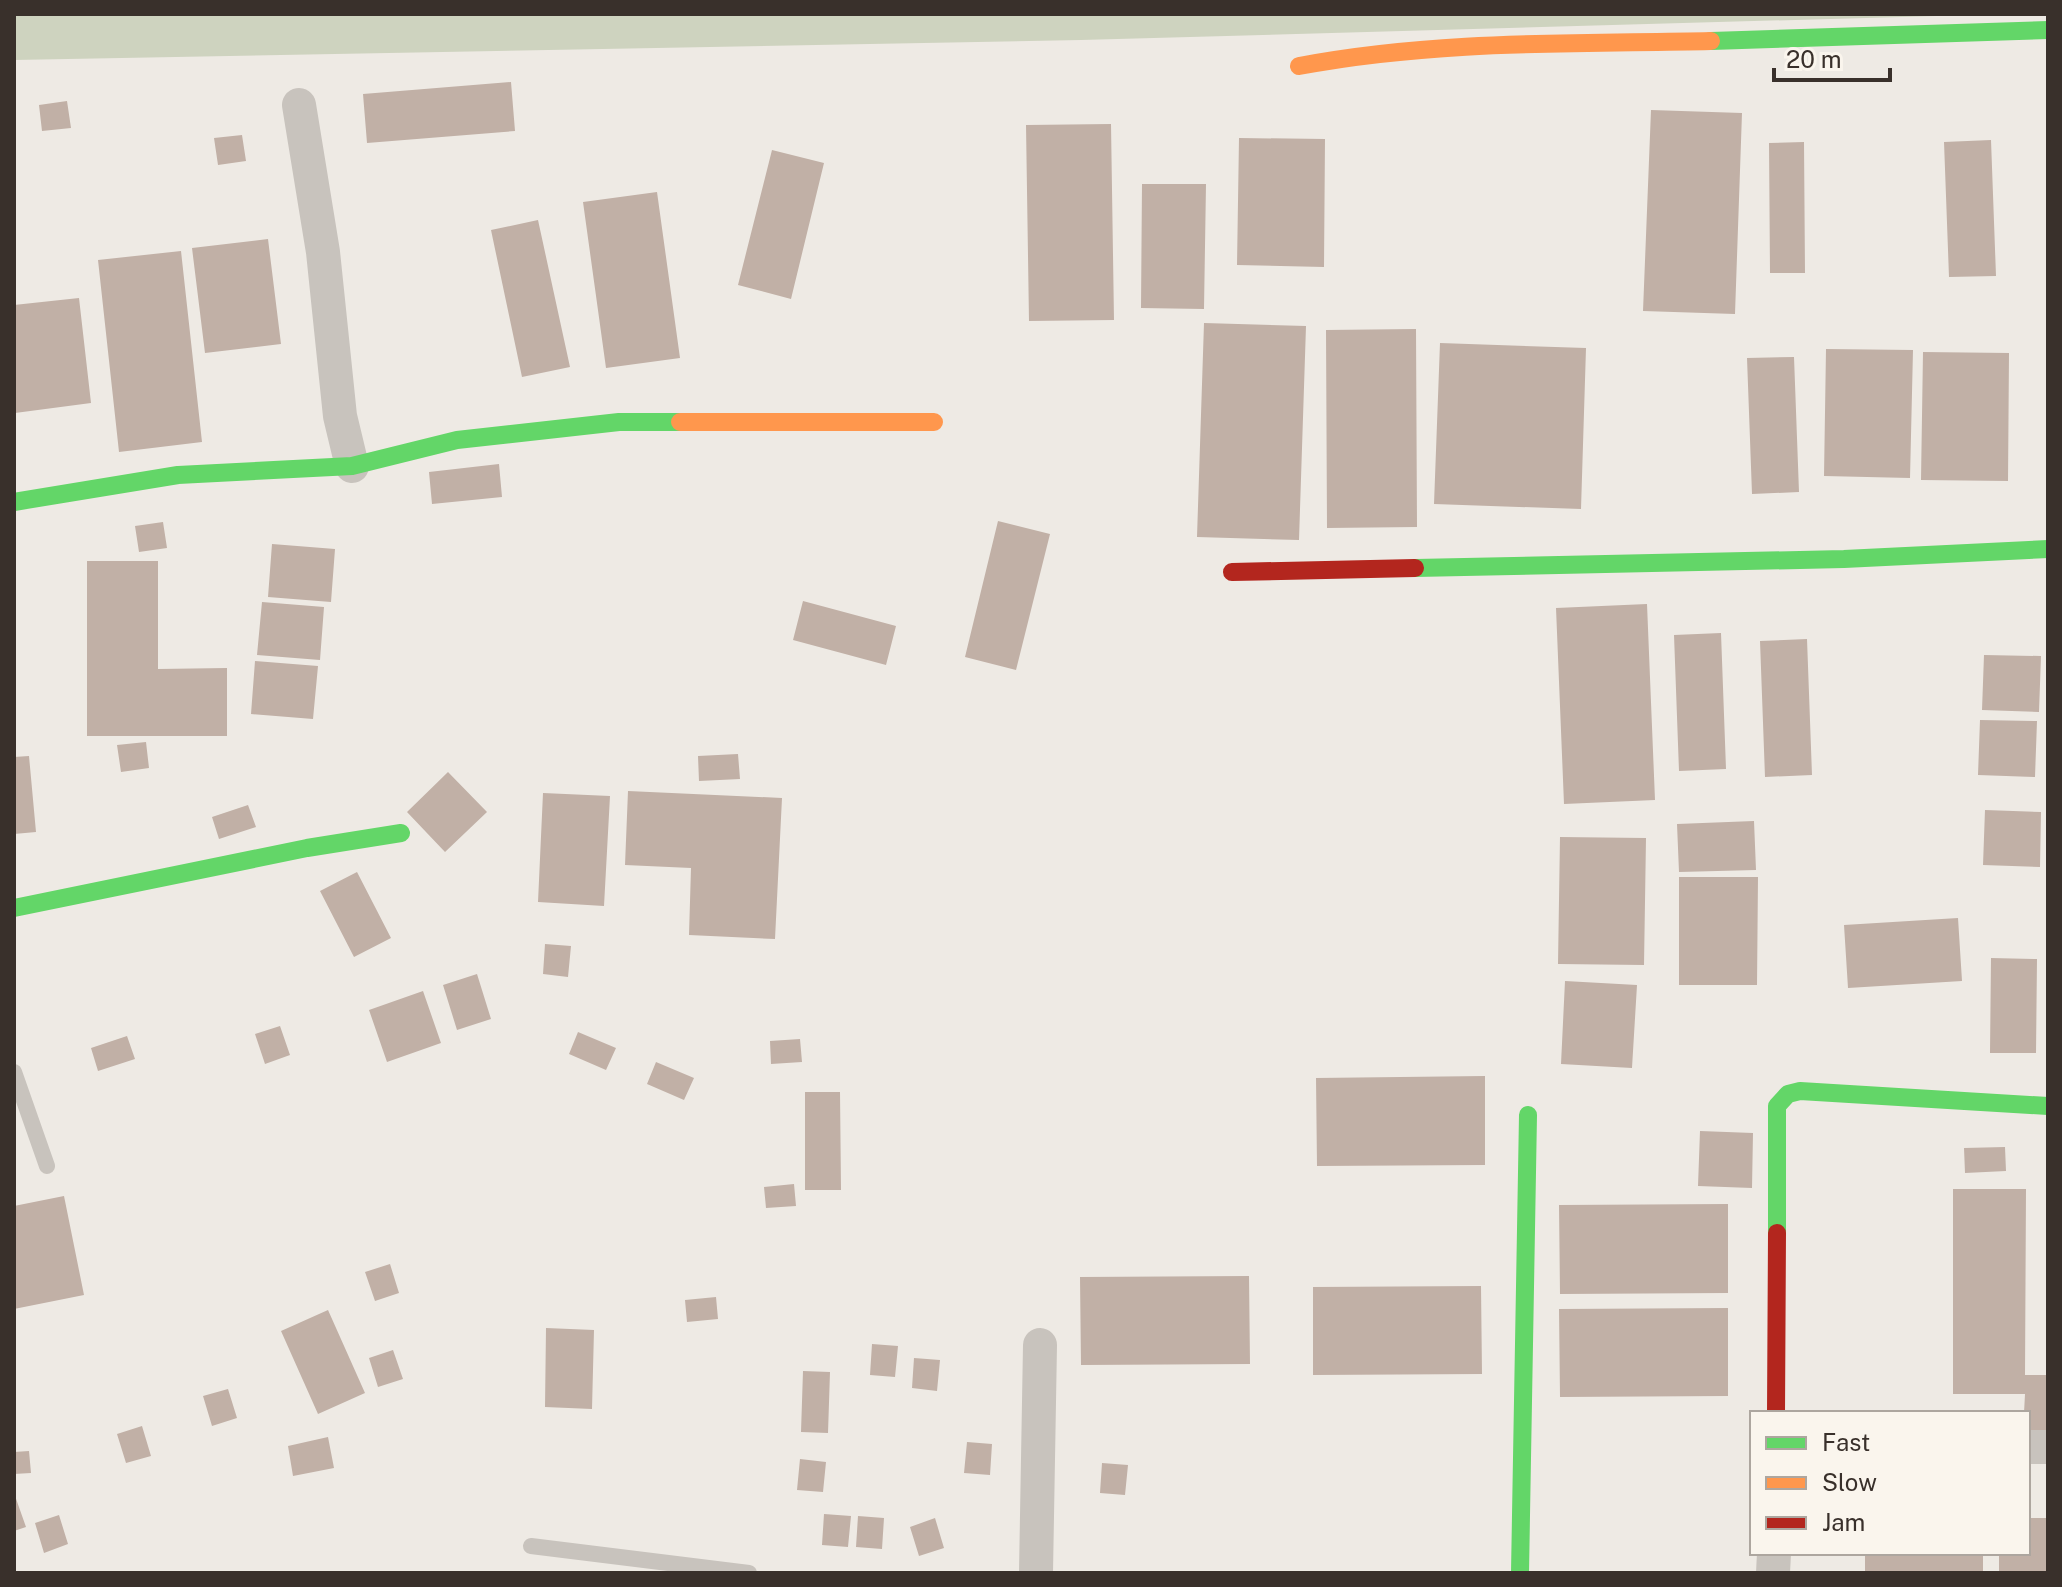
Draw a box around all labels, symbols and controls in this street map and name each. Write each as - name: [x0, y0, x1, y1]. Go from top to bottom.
- scale bar: [1774, 32, 1890, 82]
- text: 20 m: [1786, 45, 1842, 73]
- legend: [1750, 1411, 2030, 1555]
- text: Fast: [1822, 1428, 1870, 1456]
- text: Slow: [1822, 1468, 1877, 1496]
- text: Jam: [1822, 1508, 1865, 1536]

